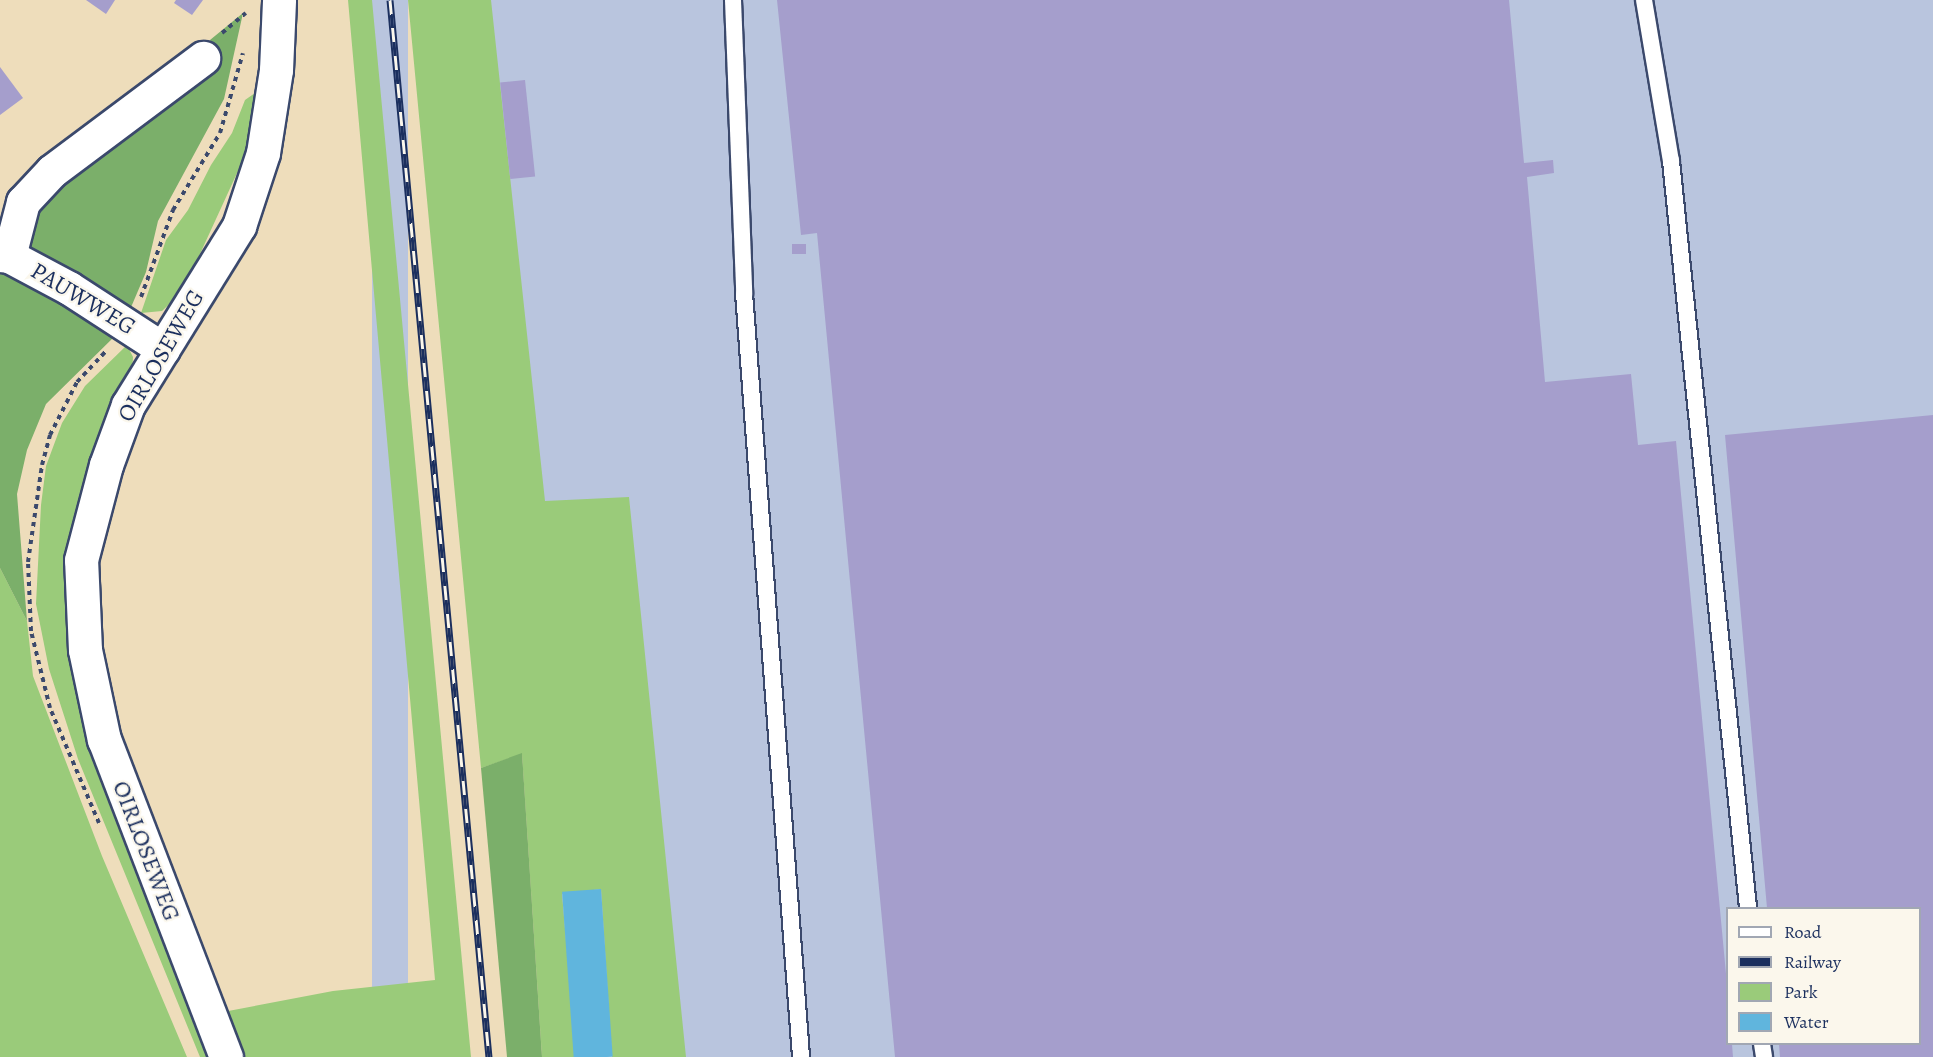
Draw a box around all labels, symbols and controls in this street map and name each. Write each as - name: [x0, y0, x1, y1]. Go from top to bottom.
- street label: PAUWWEG: [25, 256, 141, 342]
- street label: OIRLOSEWEG: [112, 285, 210, 427]
- street label: OIRLOSEWEG: [106, 777, 186, 925]
- legend: [1726, 907, 1921, 1045]
- text: Road: [1784, 920, 1821, 944]
- text: Railway: [1784, 950, 1841, 974]
- text: Park: [1784, 980, 1818, 1004]
- text: Water: [1784, 1010, 1829, 1034]

